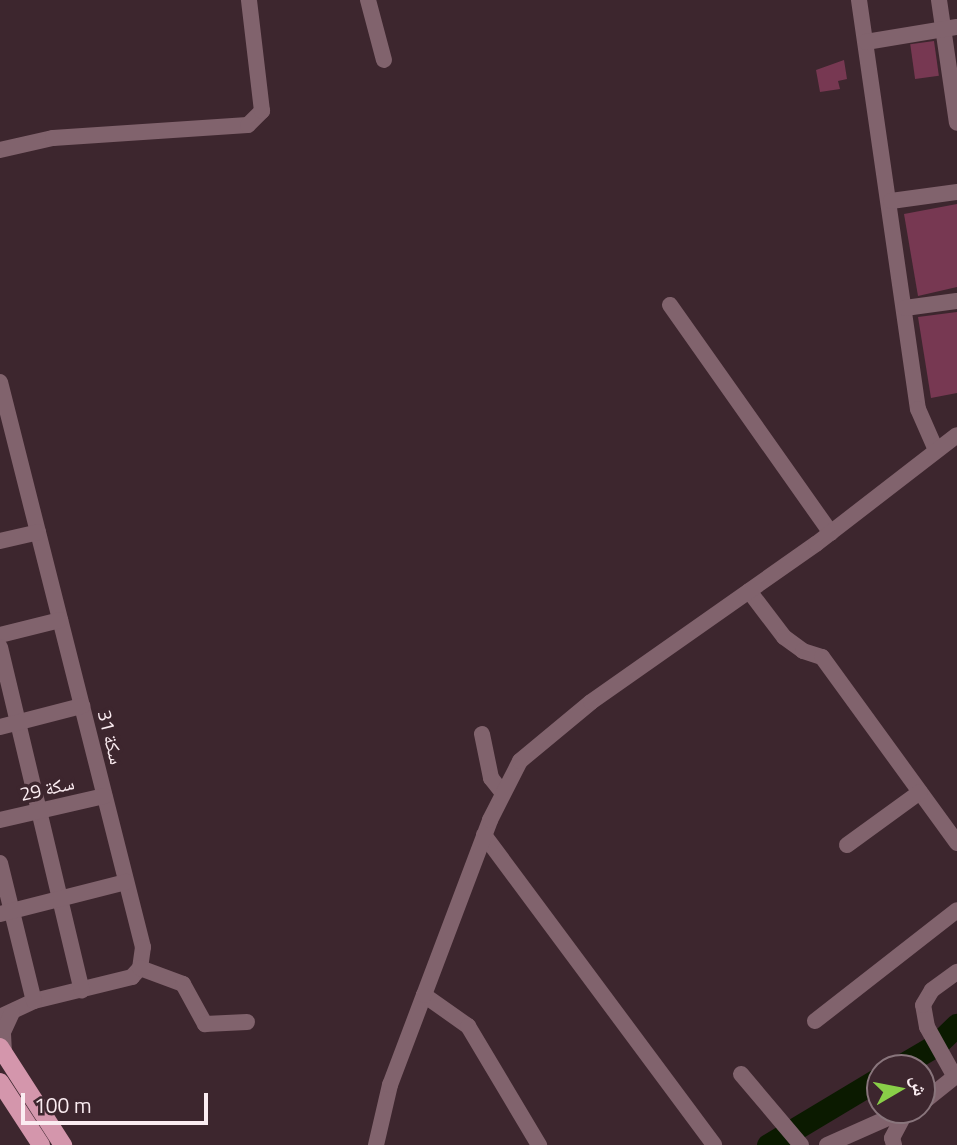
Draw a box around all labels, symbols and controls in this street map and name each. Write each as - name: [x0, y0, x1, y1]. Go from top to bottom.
- street label: سكة 31: [93, 707, 129, 767]
- street label: سكة 29: [18, 771, 76, 805]
- north arrow: [866, 1054, 936, 1124]
- text: ش: [904, 1073, 936, 1098]
- scale bar: [24, 1078, 212, 1122]
- text: 100 m: [34, 1089, 91, 1121]

